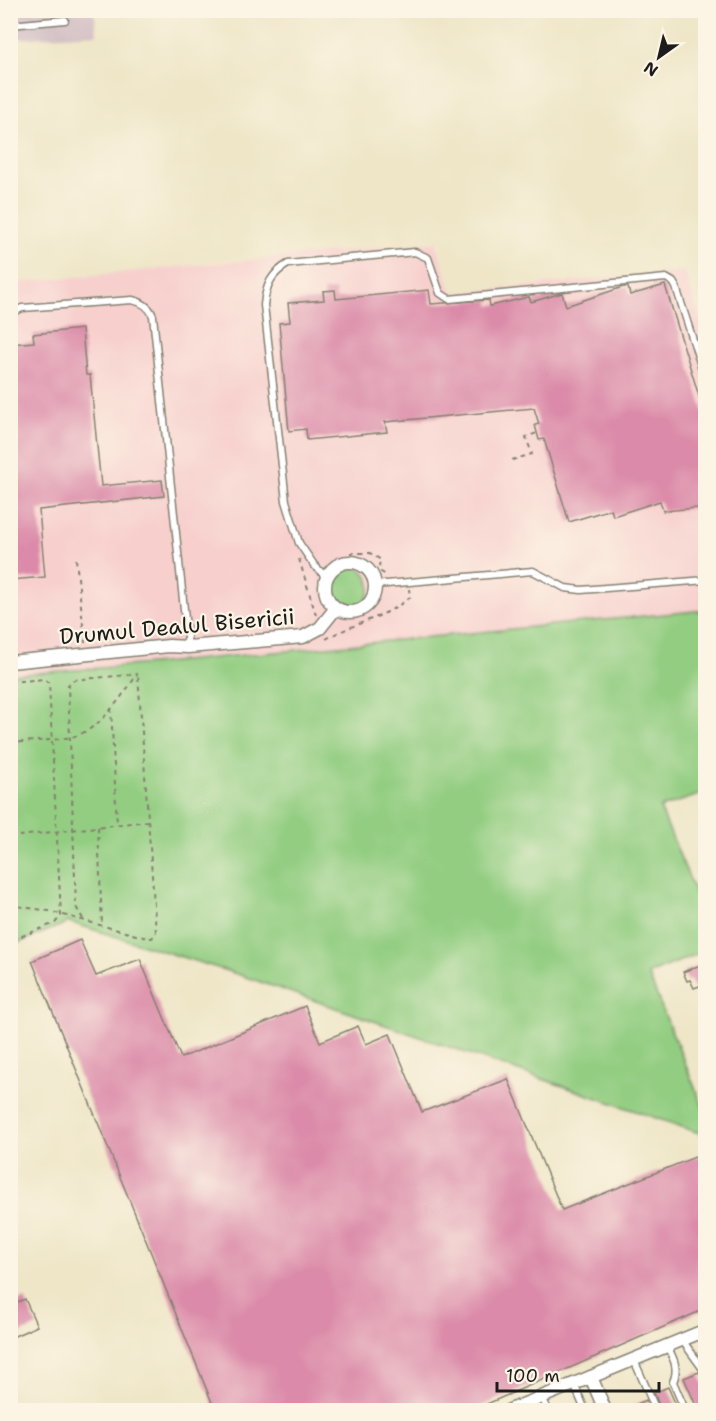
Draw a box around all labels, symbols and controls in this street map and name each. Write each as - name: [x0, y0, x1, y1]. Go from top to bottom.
- north arrow: [629, 27, 689, 87]
- text: N: [640, 57, 662, 81]
- street label: Drumul Dealul Bisericii: [58, 602, 296, 651]
- scale bar: [497, 1355, 659, 1393]
- text: 100 m: [506, 1364, 560, 1388]

